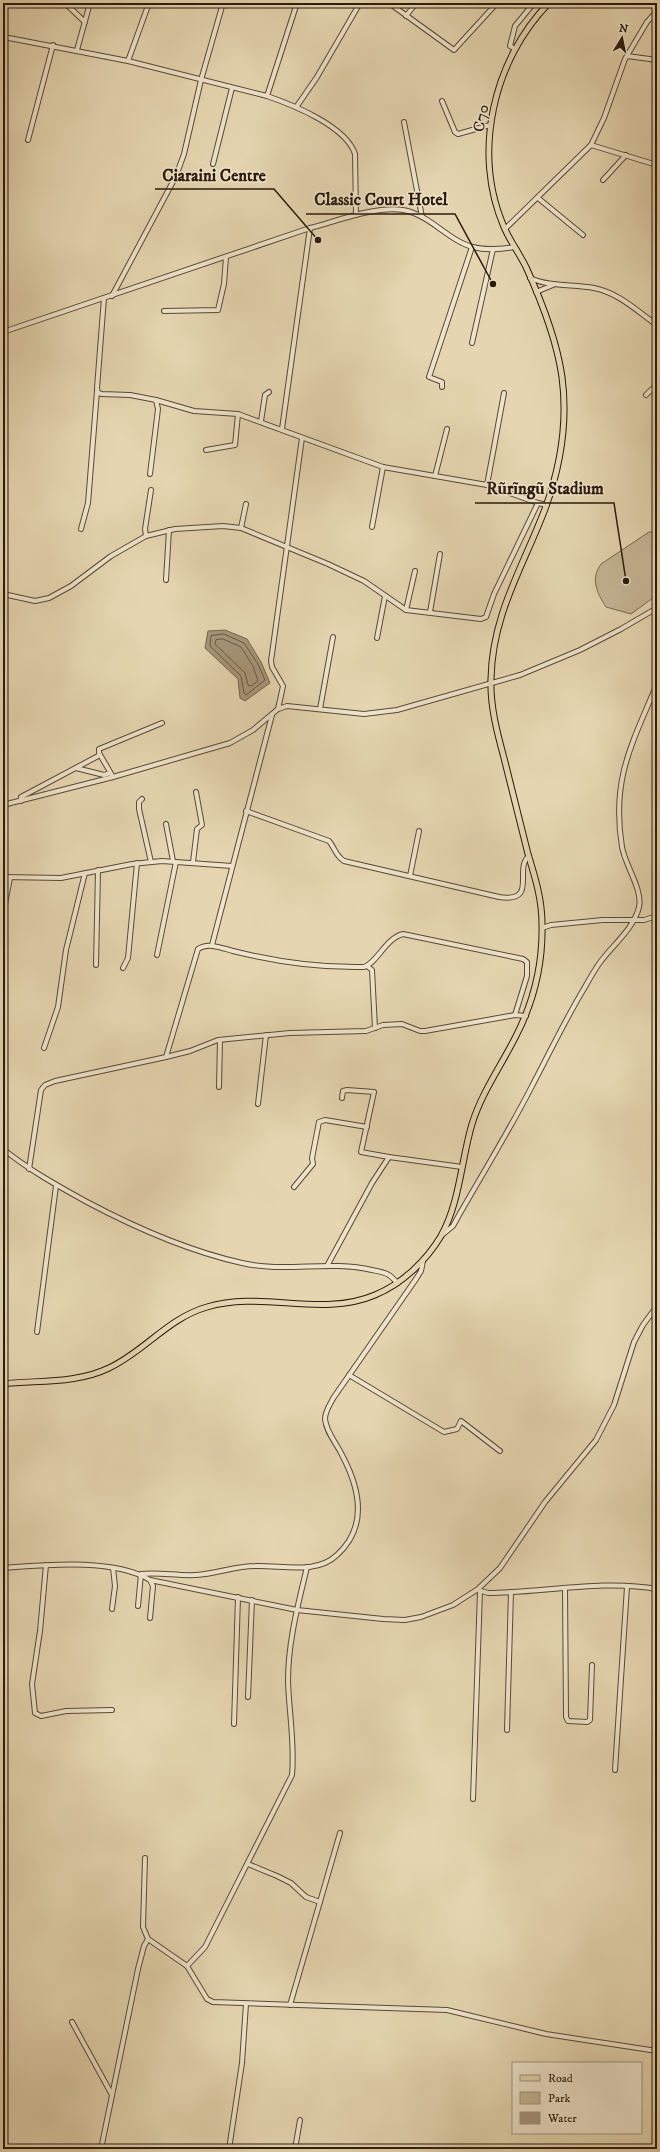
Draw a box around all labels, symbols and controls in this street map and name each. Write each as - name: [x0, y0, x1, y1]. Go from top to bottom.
- north arrow: [602, 18, 642, 58]
- text: N: [618, 21, 629, 37]
- street label: C70: [469, 103, 493, 134]
- callout: Ciaraini Centre: [155, 160, 274, 189]
- text: Ciaraini Centre: [162, 165, 266, 187]
- callout: Classic Court Hotel: [306, 185, 455, 214]
- text: Classic Court Hotel: [314, 189, 449, 211]
- callout: Rũrĩngũ Stadium: [475, 474, 614, 503]
- text: Rũrĩngũ Stadium: [486, 478, 604, 500]
- legend: [512, 2062, 642, 2134]
- text: Road: [548, 2071, 573, 2086]
- text: Park: [548, 2091, 570, 2106]
- text: Water: [547, 2111, 577, 2126]

